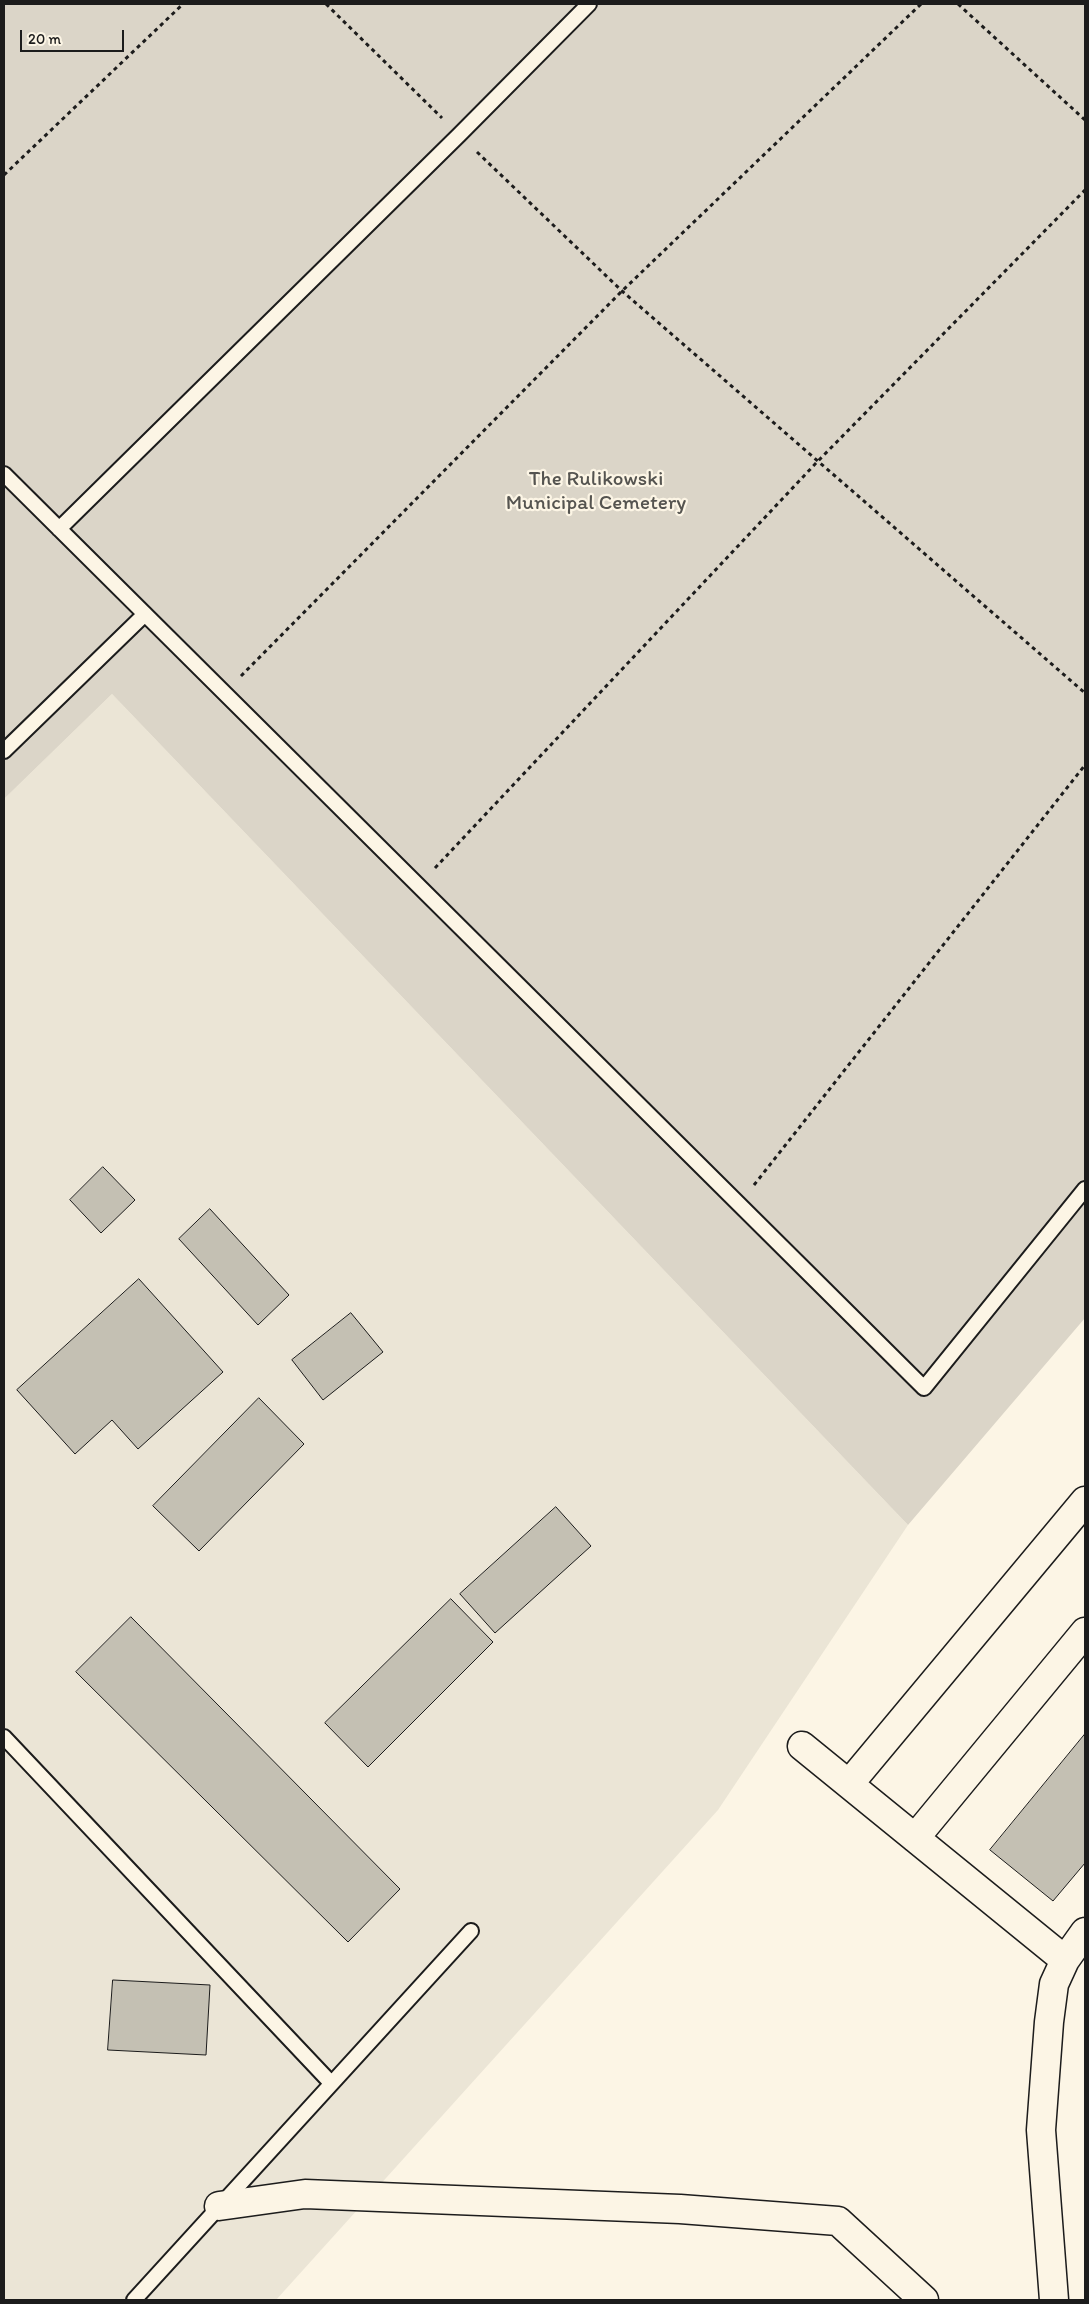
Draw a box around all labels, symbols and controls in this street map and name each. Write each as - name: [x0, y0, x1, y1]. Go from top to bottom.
- scale bar: [22, 20, 126, 52]
- text: 20 m: [28, 30, 61, 48]
- park label: The Rulikowski Municipal Cemetery: [506, 467, 686, 517]

